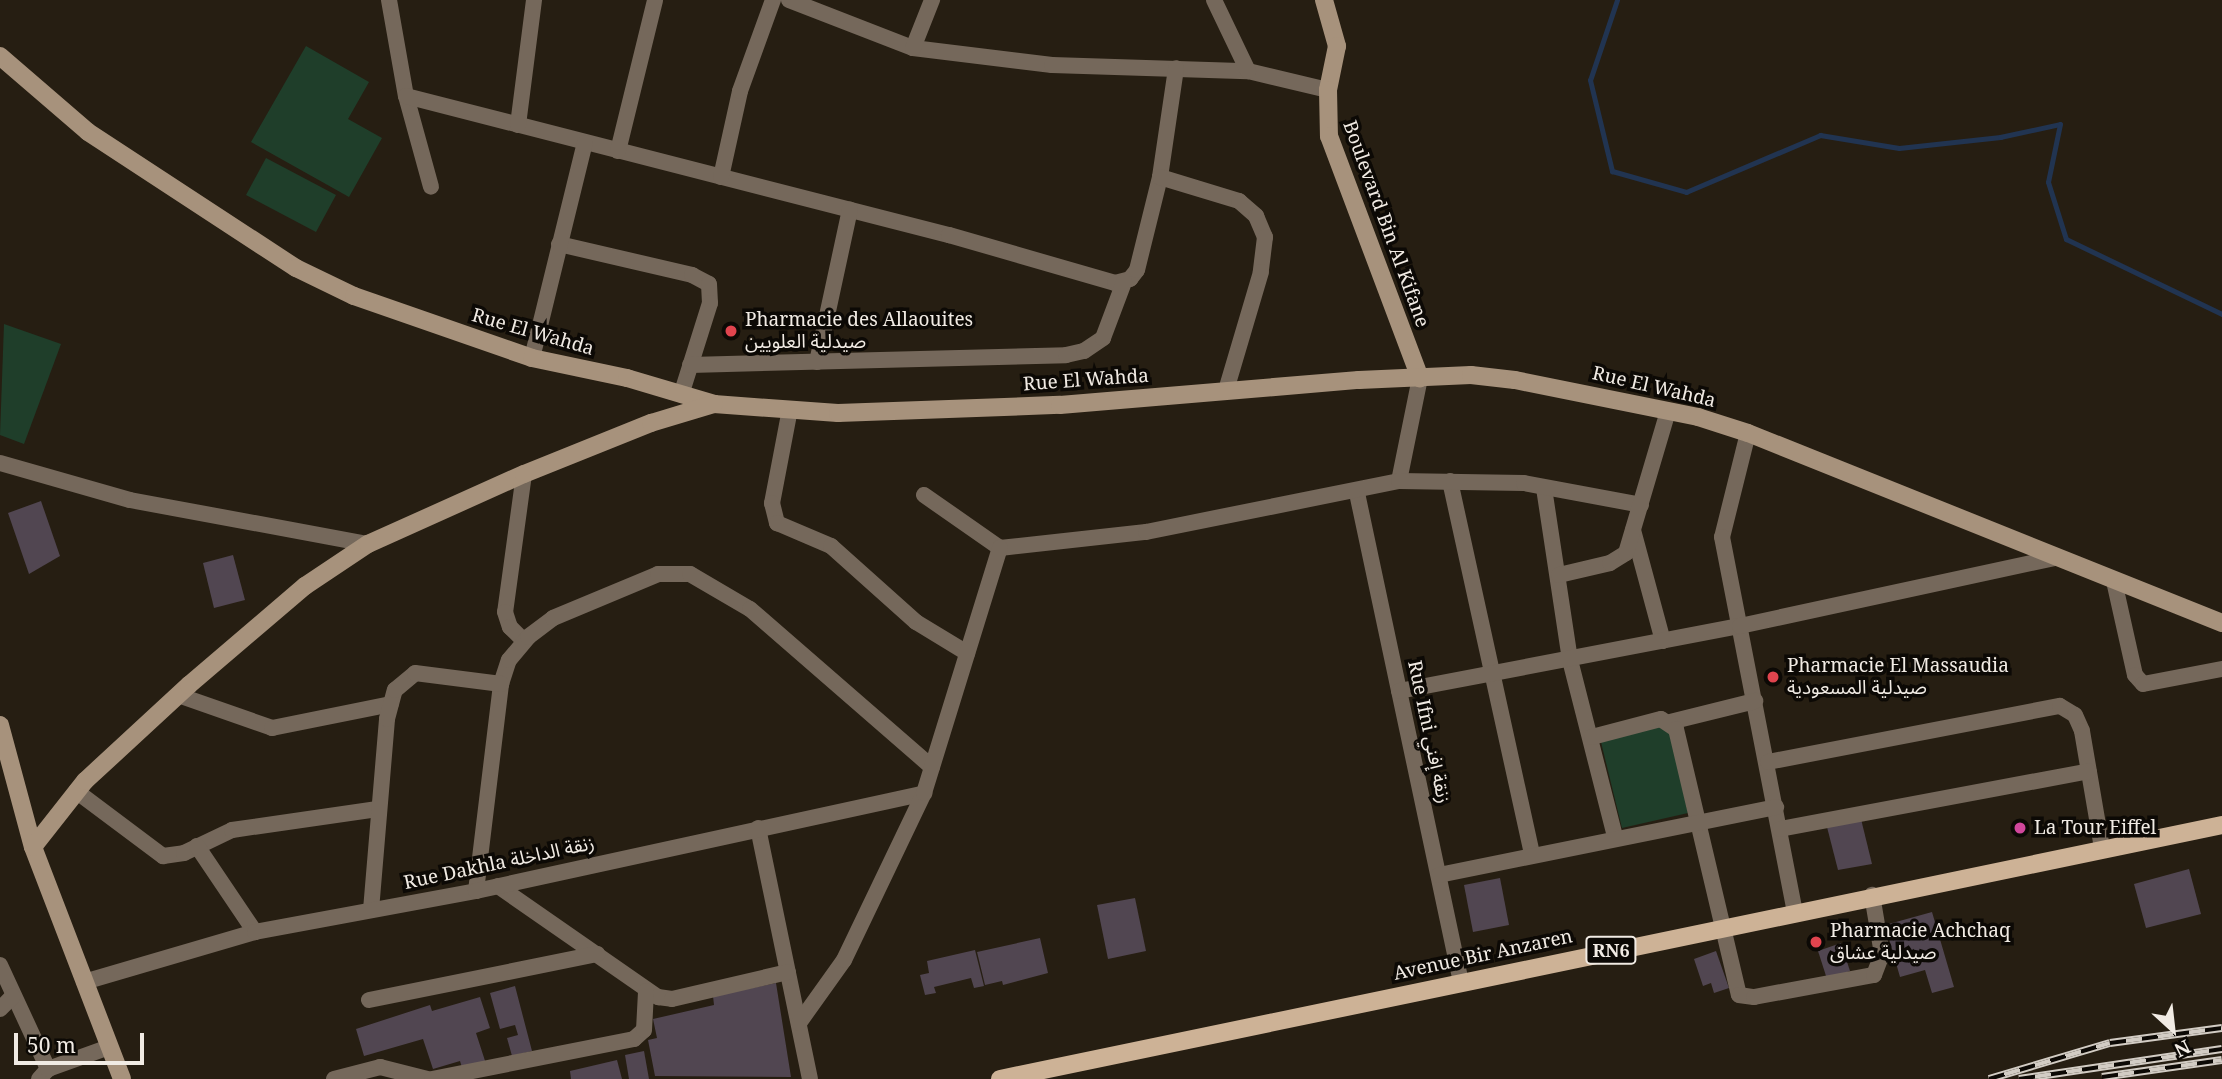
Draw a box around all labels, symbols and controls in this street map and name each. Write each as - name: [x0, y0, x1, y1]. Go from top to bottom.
- street label: Boulevard Bin Al Kifane: [1338, 118, 1434, 330]
- street label: Rue El Wahda: [469, 304, 597, 360]
- place label: Pharmacie des Allaouites صيدلية العلويين: [745, 309, 973, 353]
- marker: Pharmacie des Allaouites صيدلية العلويين: [723, 323, 739, 339]
- street label: Rue El Wahda: [1590, 362, 1718, 412]
- street label: Rue El Wahda: [1022, 364, 1150, 396]
- place label: Pharmacie El Massaudia صيدلية المسعودية: [1787, 655, 2009, 699]
- street label: Rue Ifni زنقة إفني: [1403, 658, 1455, 806]
- marker: Pharmacie El Massaudia صيدلية المسعودية: [1765, 669, 1781, 685]
- place label: La Tour Eiffel: [2034, 817, 2157, 839]
- marker: La Tour Eiffel: [2012, 820, 2028, 836]
- street label: Rue Dakhla زنقة الداخلة: [402, 832, 596, 894]
- place label: Pharmacie Achchaq صيدلية عشاق: [1830, 920, 2011, 964]
- street label: Avenue Bir Anzaren: [1391, 925, 1575, 985]
- marker: Pharmacie Achchaq صيدلية عشاق: [1808, 934, 1824, 950]
- road number: RN6: [1585, 936, 1637, 965]
- north arrow: [2138, 995, 2208, 1065]
- scale bar: [18, 1020, 147, 1064]
- text: 50 m: [27, 1031, 76, 1059]
- text: N: [2170, 1034, 2195, 1064]

